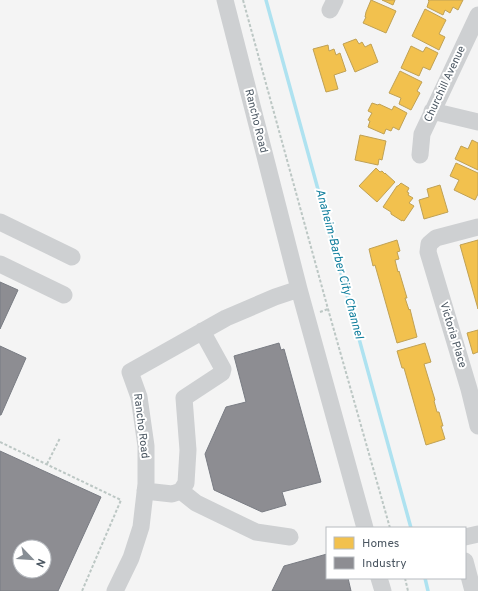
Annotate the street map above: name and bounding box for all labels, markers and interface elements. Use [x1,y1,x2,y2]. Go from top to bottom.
street label: Churchill Avenue [421,43,469,124]
street label: Rancho Road [241,88,271,154]
water label: Anaheim-Barber City Channel [311,187,367,342]
street label: Victoria Place [436,300,470,370]
street label: Rancho Road [130,393,152,459]
legend [326,527,466,579]
text: Homes [362,536,399,552]
north arrow [12,539,52,579]
text: N [32,556,48,569]
text: Industry [362,556,407,572]

